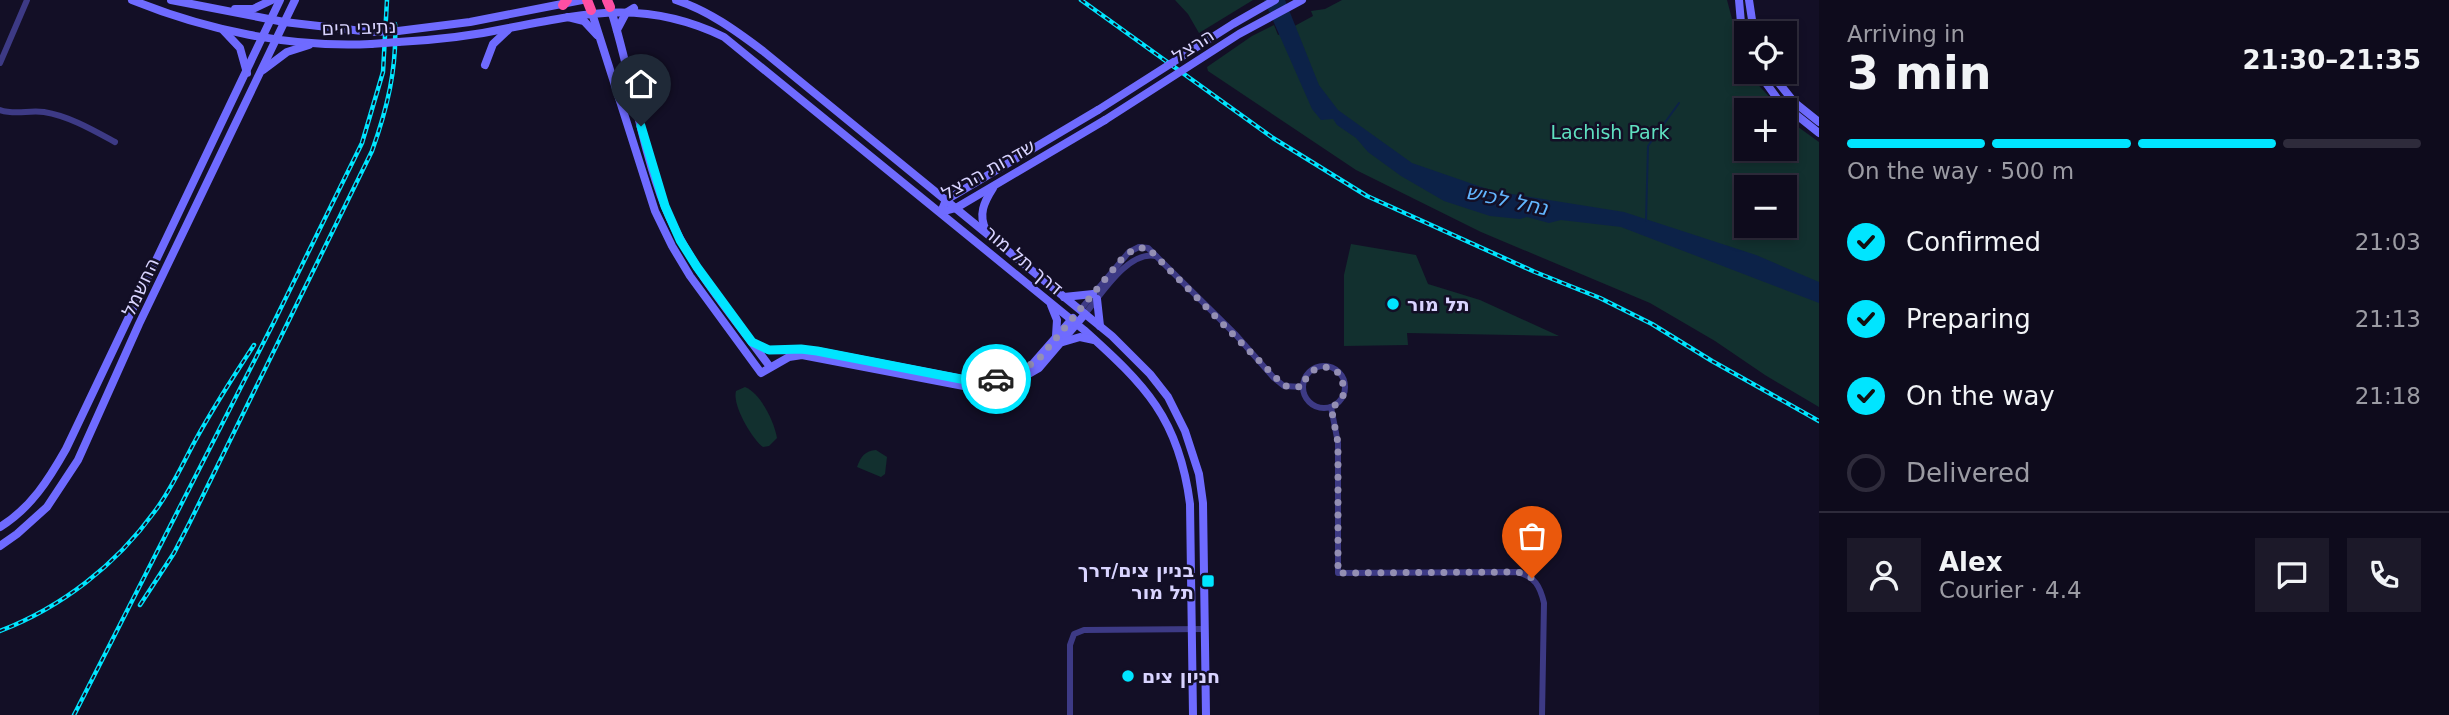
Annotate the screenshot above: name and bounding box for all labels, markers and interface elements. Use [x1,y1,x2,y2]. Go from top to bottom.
street label: נתיבי הים [321,15,397,39]
map controls [1734,21,1797,238]
button: locate [1734,21,1797,84]
text: Arriving in [1847,21,1965,47]
street label: הרצל [1168,23,1218,67]
text: 21:30–21:35 [2242,45,2421,75]
text: 3 min [1847,46,1991,100]
pin [611,54,671,126]
icon: home [622,65,660,103]
button: + [1734,98,1797,161]
park label: Lachish Park [1550,121,1670,143]
street label: שדרות הרצל [937,134,1039,204]
text: On the way · 500 m [1847,158,2074,184]
button: − [1734,175,1797,238]
water label: נחל לכיש [1464,180,1551,221]
street label: דרך תל מור [980,221,1068,299]
icon: check [1847,223,1885,261]
text: Confirmed [1906,227,2041,257]
text: 21:03 [2355,229,2421,255]
street label: החשמל [117,254,163,320]
place label: תל מור [1407,293,1470,315]
marker: תל מור [1385,296,1401,312]
icon: check [1847,300,1885,338]
text: Preparing [1906,304,2031,334]
text: 21:13 [2355,306,2421,332]
courier [961,344,1031,414]
icon: car [977,360,1015,398]
icon: check [1847,377,1885,415]
text: On the way [1906,381,2055,411]
text: 21:18 [2355,383,2421,409]
text: Delivered [1906,458,2030,488]
pin [1502,506,1562,578]
icon: bag [1513,517,1551,555]
button: person [1847,538,1921,612]
button: chat [2255,538,2329,612]
button: phone [2347,538,2421,612]
text: Alex [1939,547,2002,577]
place label: בניין צים/דרך תל מור [1078,559,1194,603]
marker: בניין צים/דרך תל מור [1200,573,1216,589]
text: Courier · 4.4 [1939,577,2082,603]
place label: חניון צים [1142,665,1220,688]
marker: חניון צים [1120,668,1136,684]

